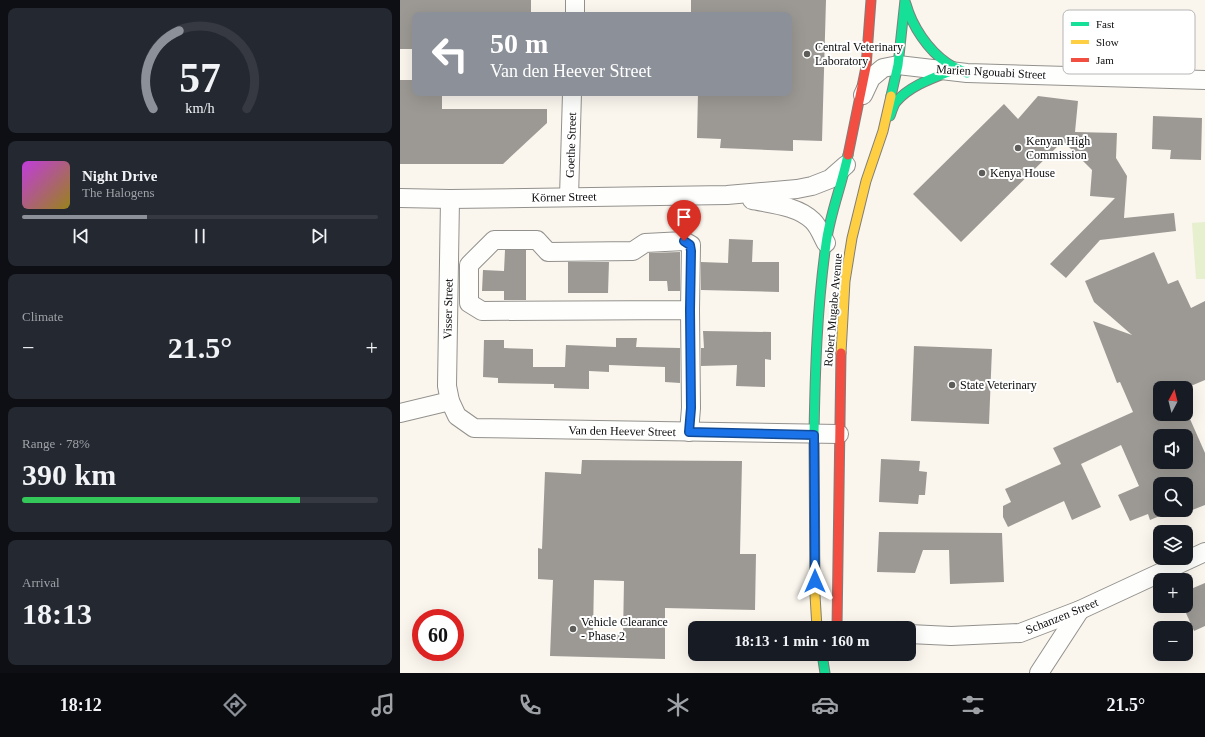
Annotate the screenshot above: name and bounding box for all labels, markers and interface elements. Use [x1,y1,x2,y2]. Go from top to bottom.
legend [1063,10,1195,74]
text: Fast [1096,18,1114,30]
icon: left [424,28,476,80]
text: 50 m [490,28,548,59]
text: Slow [1096,36,1119,48]
place label: Central Veterinary Laboratory [815,40,903,68]
marker: Central Veterinary Laboratory [802,49,812,59]
text: 57 [179,54,221,100]
text: Jam [1096,54,1114,66]
text: Van den Heever Street [490,61,651,81]
street label: Marien Ngouabi Street [936,62,1047,82]
text: km/h [185,99,215,115]
street label: Goethe Street [563,111,579,178]
place label: Kenyan High Commission [1026,134,1090,162]
marker: Kenyan High Commission [1013,143,1023,153]
place label: Kenya House [990,166,1055,180]
text: Night Drive [82,168,157,184]
marker: Kenya House [977,168,987,178]
text: The Halogens [82,185,155,200]
street label: Körner Street [531,189,597,205]
pin [667,200,701,241]
icon: arrive [673,206,695,228]
icon: previous [70,225,92,247]
icon: pause [189,225,211,247]
icon: next [308,225,330,247]
street label: Robert Mugabe Avenue [821,253,845,367]
street label: Visser Street [440,278,456,340]
text: Climate [22,309,63,324]
text: 21.5° [168,331,232,364]
text: − [22,335,34,360]
text: + [366,335,378,360]
place label: State Veterinary [960,378,1037,392]
marker: State Veterinary [947,380,957,390]
north arrow [1153,381,1193,421]
map controls [1153,381,1193,661]
street label: Van den Heever Street [568,423,677,439]
button: sound [1153,429,1193,469]
text: Range · 78% [22,436,90,451]
text: 390 km [22,458,116,491]
button: search [1153,477,1193,517]
button: layers [1153,525,1193,565]
position arrow [794,560,836,602]
button: + [1153,573,1193,613]
text: Arrival [22,575,60,590]
street label: Schanzen Street [1024,595,1101,637]
text: 18:13 [22,597,92,630]
speed limit sign: 60 [412,609,464,661]
place label: Vehicle Clearance - Phase 2 [581,615,668,643]
button: − [1153,621,1193,661]
marker: Vehicle Clearance - Phase 2 [568,624,578,634]
text: 18:13 · 1 min · 160 m [735,633,870,649]
icon: directions [221,691,249,719]
icon: music [369,691,397,719]
icon: phone [516,691,544,719]
icon: climate [664,691,692,719]
icon: car [811,691,839,719]
icon: filters [959,691,987,719]
text: 18:12 [60,695,102,715]
text: 21.5° [1106,695,1145,715]

